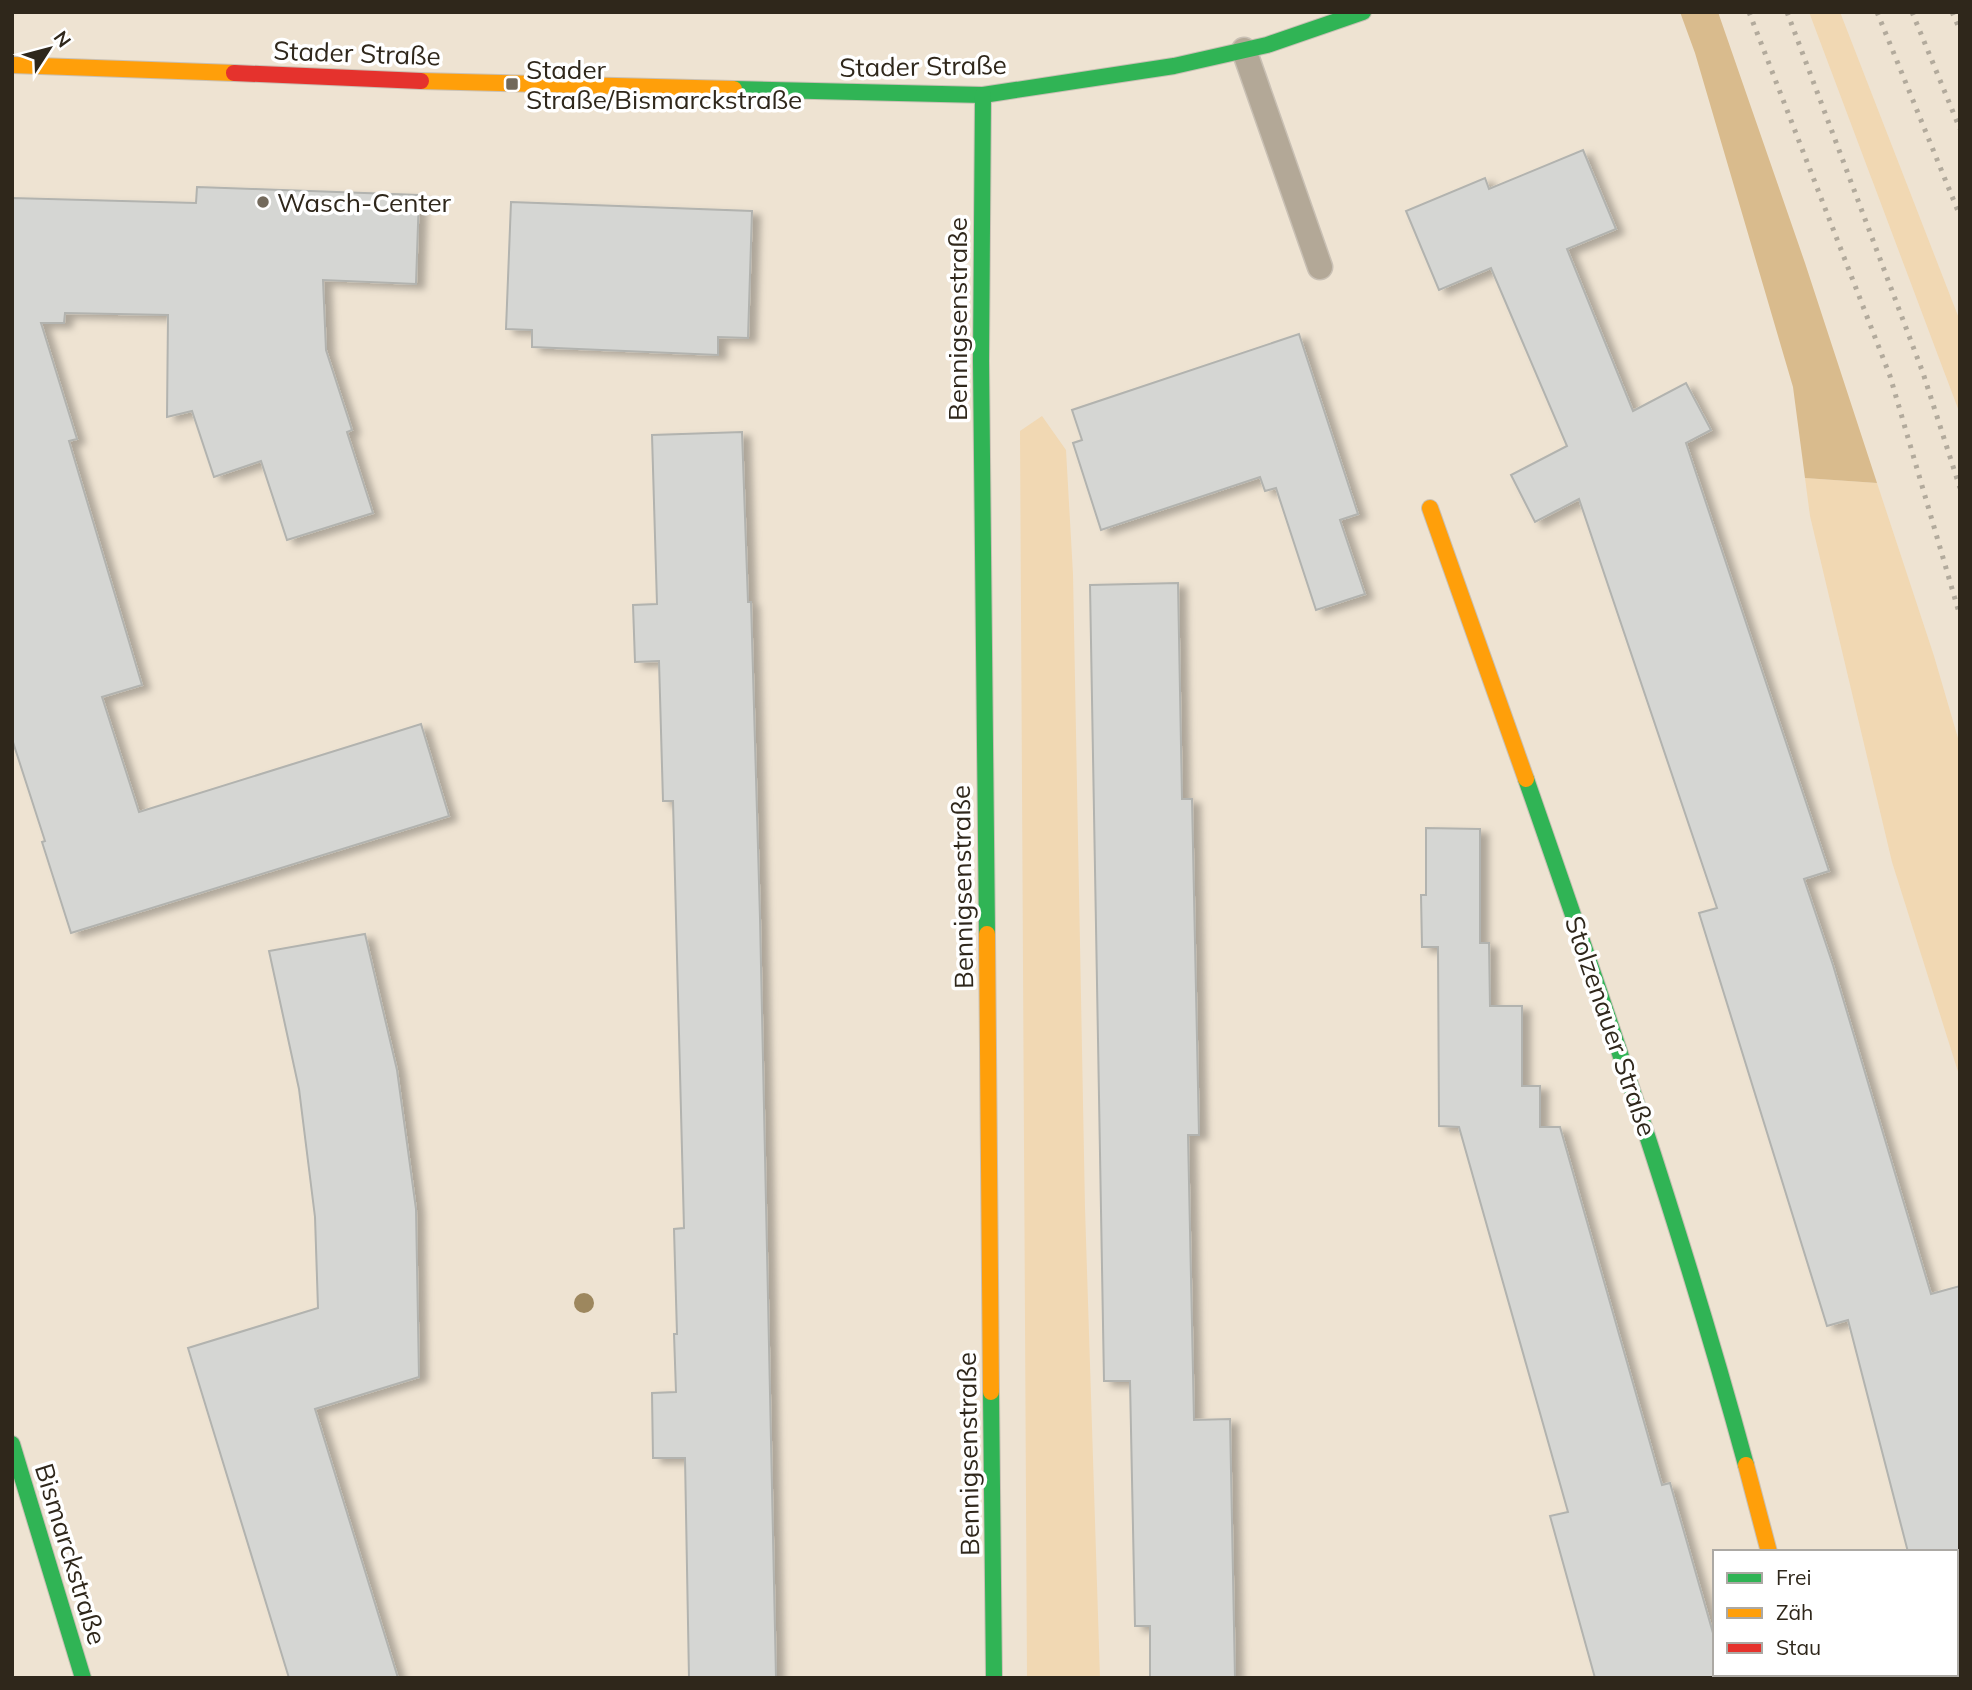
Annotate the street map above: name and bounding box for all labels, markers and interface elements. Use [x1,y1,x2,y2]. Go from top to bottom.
north arrow [14,14,84,84]
text: N [49,26,77,52]
street label: Stader Straße [273,34,441,72]
street label: Stader Straße [839,48,1007,84]
place label: Stader Straße/Bismarckstraße [526,53,802,116]
marker: Stader Straße/Bismarckstraße [504,76,520,92]
place label: Wasch-Center [277,186,452,219]
marker: Wasch-Center [255,194,271,210]
street label: Bennigsenstraße [941,217,974,421]
street label: Bennigsenstraße [944,785,980,989]
street label: Stolzenauer Straße [1558,912,1664,1140]
street label: Bennigsenstraße [950,1352,986,1556]
street label: Bismarckstraße [28,1459,114,1649]
legend [1713,1550,1958,1676]
text: Frei [1776,1564,1812,1590]
text: Zäh [1776,1599,1813,1625]
text: Stau [1776,1634,1821,1660]

